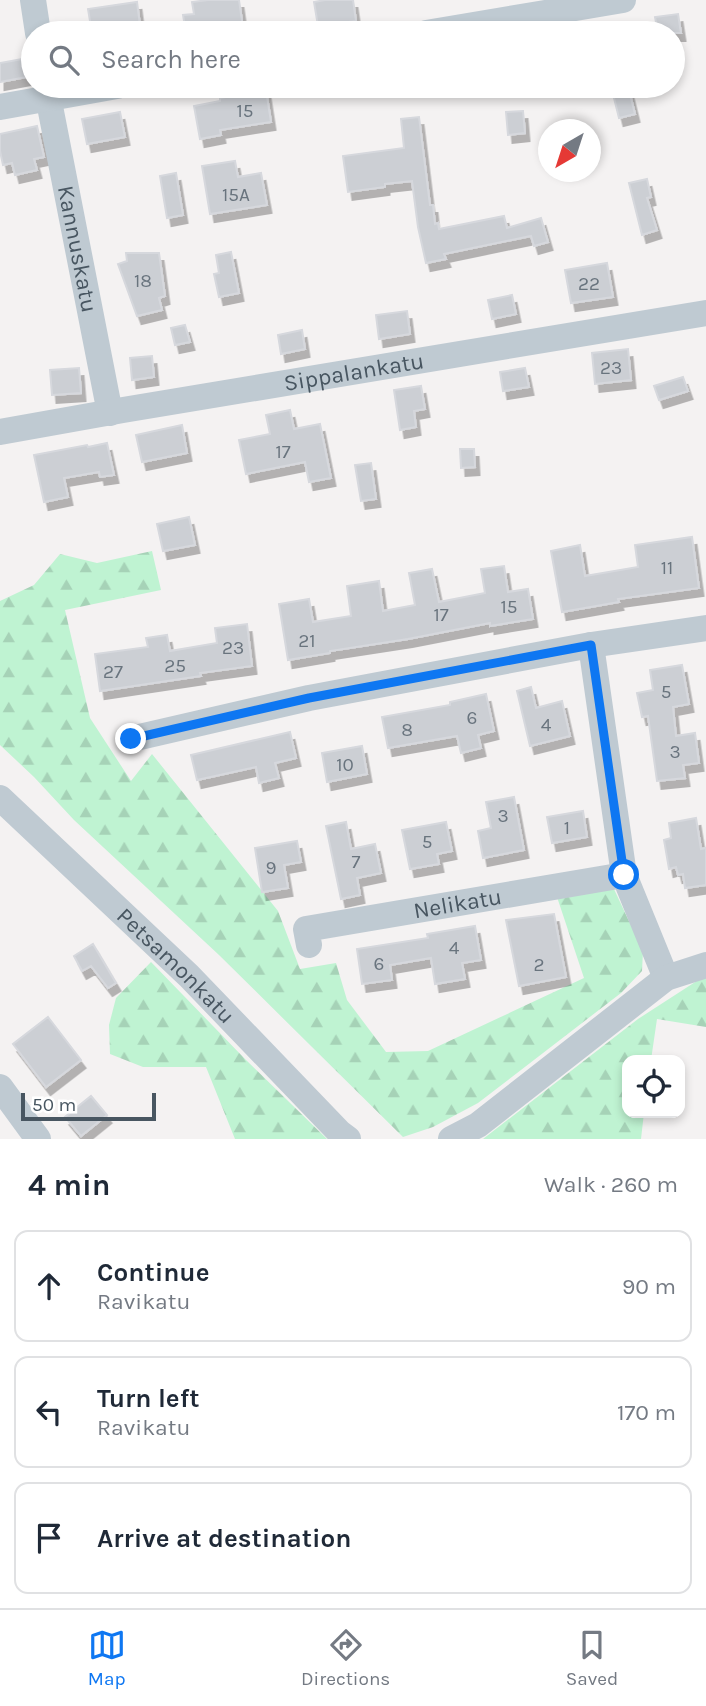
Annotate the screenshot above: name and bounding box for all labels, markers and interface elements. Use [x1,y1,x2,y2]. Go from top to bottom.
search box [21,21,685,98]
icon: search [45,41,83,79]
text: Search here [101,44,241,75]
house number: 15 [236,100,254,122]
north arrow [538,119,601,182]
street label: Kannuskatu [52,183,103,315]
house number: 15A [222,184,250,206]
house number: 18 [134,270,152,292]
house number: 22 [578,273,600,295]
street label: Sippalankatu [282,347,426,397]
house number: 23 [600,357,622,379]
house number: 17 [275,441,291,463]
house number: 11 [661,557,673,579]
house number: 15 [500,596,518,618]
house number: 17 [433,604,449,626]
house number: 21 [298,630,316,652]
house number: 23 [222,637,244,659]
house number: 25 [164,655,186,677]
house number: 27 [103,661,123,683]
house number: 5 [661,681,671,703]
house number: 6 [467,707,477,729]
house number: 4 [541,714,552,736]
house number: 8 [401,719,413,741]
route end [115,723,146,754]
house number: 3 [669,741,681,763]
house number: 10 [336,754,354,776]
house number: 3 [497,805,509,827]
house number: 1 [564,817,570,839]
house number: 5 [422,831,432,853]
house number: 7 [352,851,361,873]
house number: 9 [265,857,277,879]
route start [608,859,639,890]
street label: Nelikatu [411,883,504,925]
street label: Petsamonkatu [111,902,240,1029]
house number: 4 [449,937,460,959]
house number: 6 [374,953,384,975]
house number: 2 [533,954,545,976]
map controls [622,1055,685,1118]
button: locate [622,1055,685,1118]
scale bar [21,1090,156,1122]
text: 50 m [32,1094,76,1116]
text: 4 min [28,1167,110,1203]
text: Walk · 260 m [544,1171,678,1198]
text: Continue [97,1257,209,1288]
icon: ahead [30,1267,68,1305]
text: 90 m [622,1273,676,1300]
text: Ravikatu [97,1288,190,1315]
text: Turn left [97,1383,199,1414]
icon: left [30,1393,68,1431]
text: 170 m [617,1399,676,1426]
text: Ravikatu [97,1414,190,1441]
icon: arrive [30,1519,68,1557]
text: Arrive at destination [97,1523,351,1554]
tab: Map [88,1626,126,1690]
tab: Directions [301,1626,390,1690]
tab: Saved [566,1626,618,1690]

